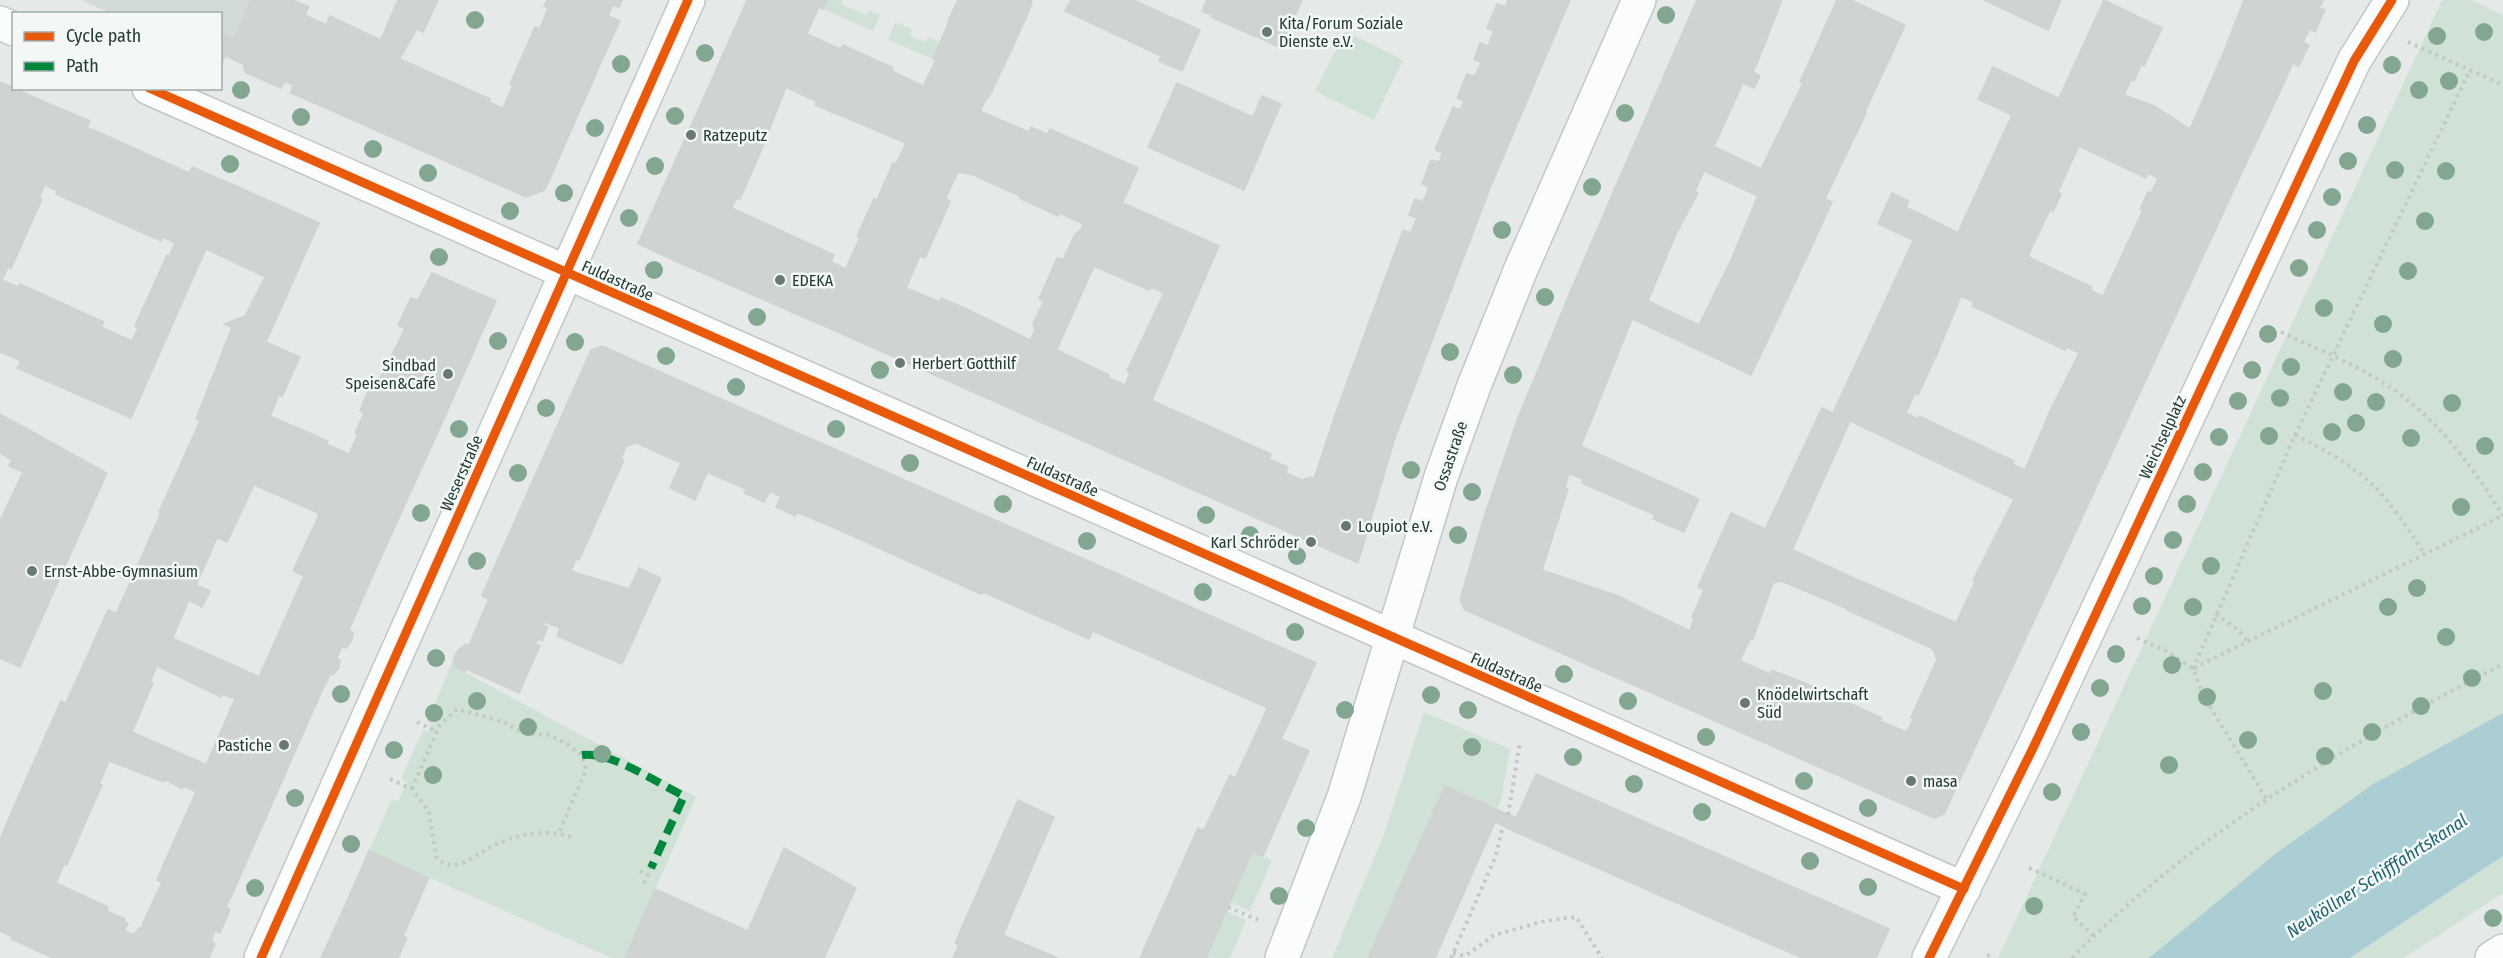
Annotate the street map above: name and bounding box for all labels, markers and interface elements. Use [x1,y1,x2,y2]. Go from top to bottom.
legend [12,12,222,90]
place label: Kita/Forum Soziale Dienste e.V. [1279,14,1403,51]
text: Cycle path [66,25,141,47]
marker: Kita/Forum Soziale Dienste e.V. [1260,25,1274,39]
text: Path [66,55,99,77]
place label: Ratzeputz [703,126,767,145]
marker: Ratzeputz [684,128,698,142]
street label: Fuldastraße [579,256,657,305]
place label: EDEKA [792,271,834,290]
marker: EDEKA [773,273,787,287]
place label: Herbert Gotthilf [912,354,1017,373]
place label: Sindbad Speisen&Café [345,356,436,393]
marker: Herbert Gotthilf [893,356,907,370]
marker: Sindbad Speisen&Café [441,367,455,381]
street label: Weichselplatz [2135,392,2190,482]
street label: Ossastraße [1430,419,1471,494]
street label: Weserstraße [436,432,487,514]
street label: Fuldastraße [1024,452,1102,501]
place label: Loupiot e.V. [1358,517,1433,536]
marker: Loupiot e.V. [1339,519,1353,533]
place label: Karl Schröder [1210,533,1299,552]
marker: Karl Schröder [1304,535,1318,549]
place label: Ernst-Abbe-Gymnasium [44,562,198,581]
marker: Ernst-Abbe-Gymnasium [25,564,39,578]
street label: Fuldastraße [1468,648,1546,697]
place label: Knödelwirtschaft Süd [1757,685,1869,722]
marker: Knödelwirtschaft Süd [1738,696,1752,710]
place label: Pastiche [217,736,272,755]
marker: Pastiche [277,738,291,752]
place label: masa [1923,772,1958,791]
marker: masa [1904,774,1918,788]
water label: Neuköllner Schifffahrtskanal [2282,809,2472,943]

